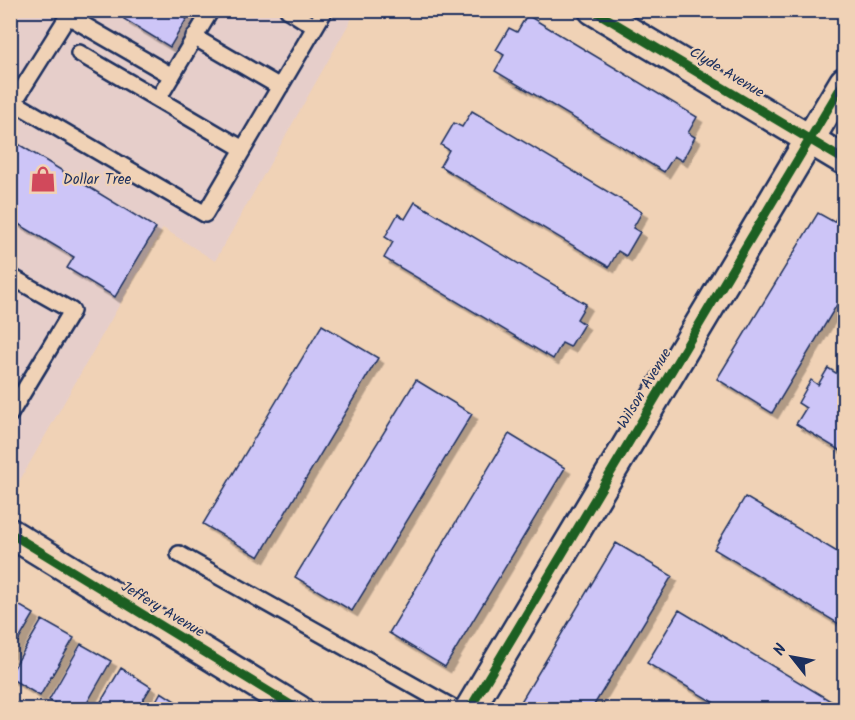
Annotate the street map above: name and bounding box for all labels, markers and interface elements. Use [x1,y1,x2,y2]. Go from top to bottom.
street label: Clyde Avenue [684,41,769,105]
shop icon: Dollar Tree [28,164,58,194]
place label: Dollar Tree [63,168,132,192]
street label: Wilson Avenue [611,343,679,433]
street label: Jeffery Avenue [116,575,209,644]
north arrow [762,627,822,687]
text: N [767,639,794,661]

